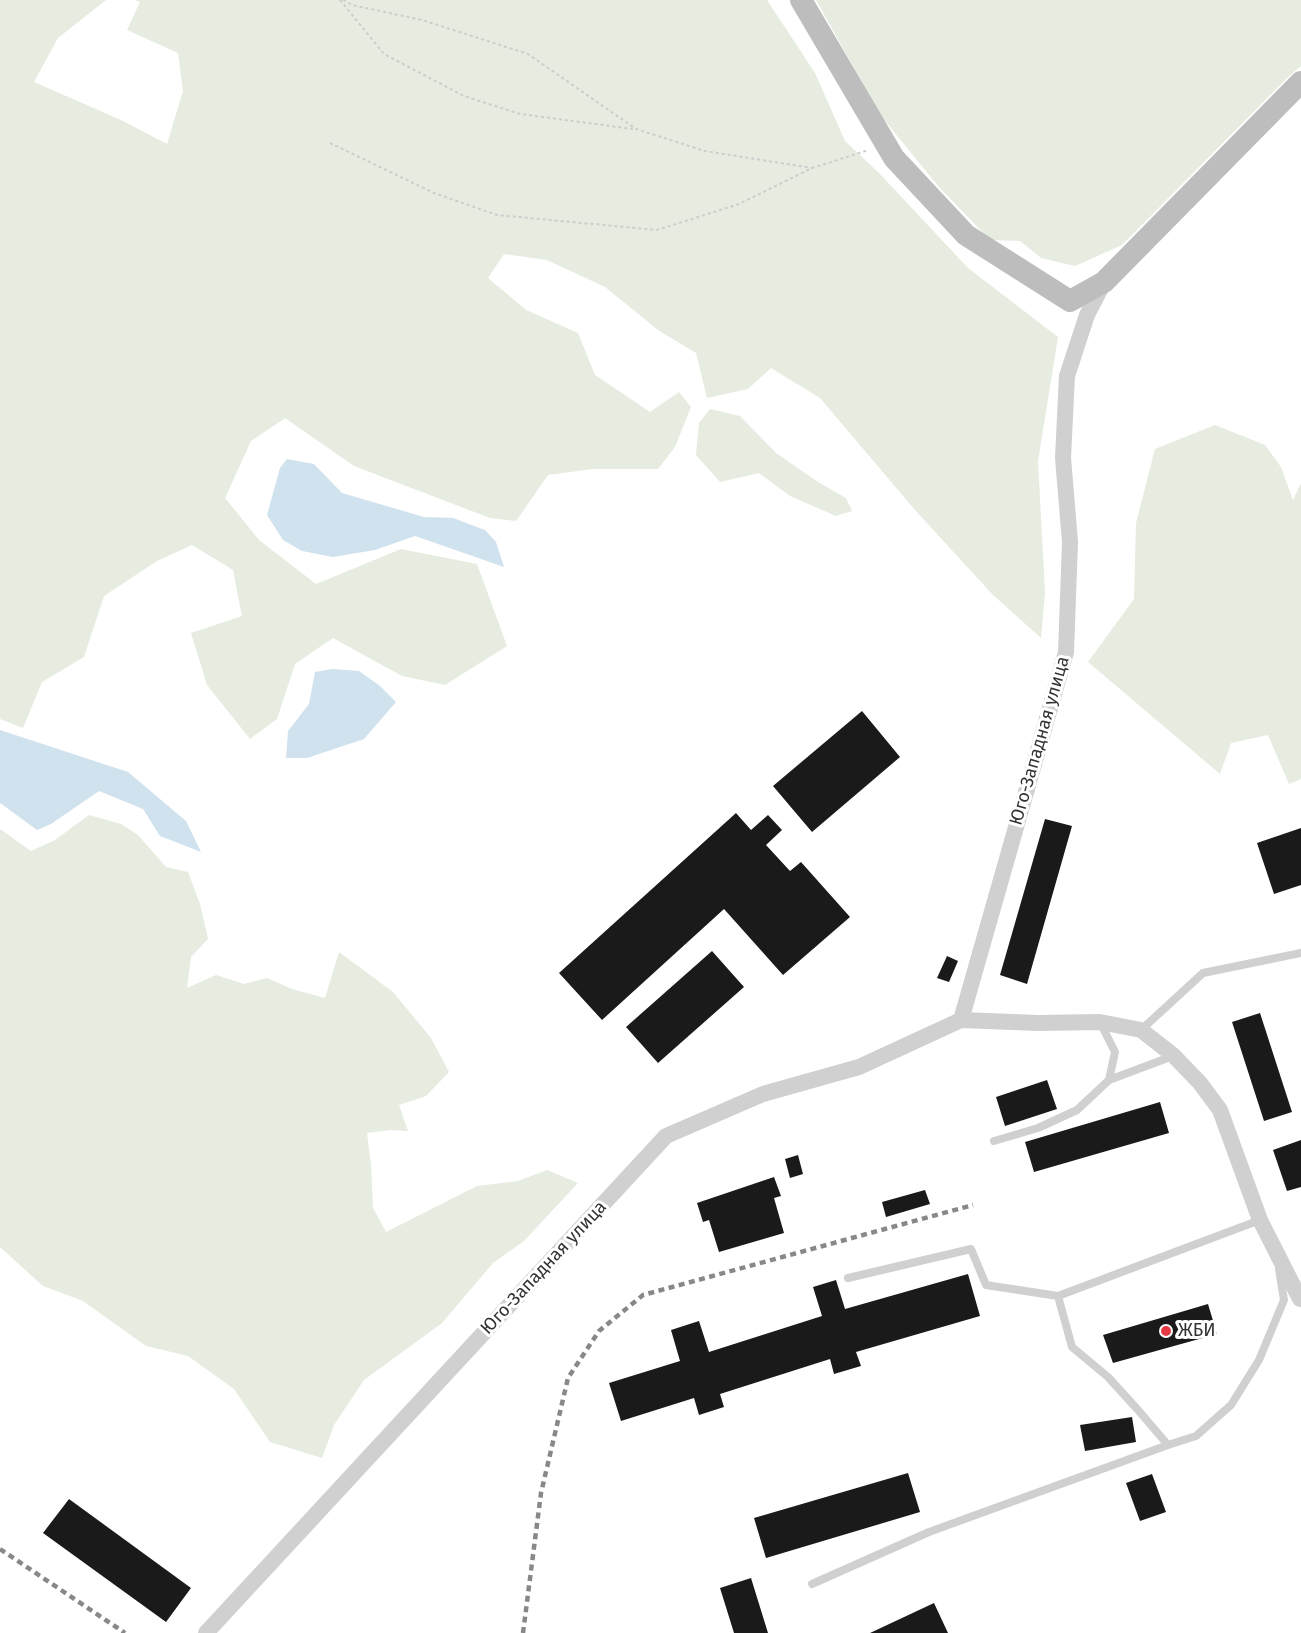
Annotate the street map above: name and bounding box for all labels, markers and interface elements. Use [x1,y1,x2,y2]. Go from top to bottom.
street label: Юго-Западная улица [1006,654,1074,828]
street label: Юго-Западная улица [477,1197,611,1339]
place label: ЖБИ [1178,1320,1215,1342]
marker: ЖБИ [1159,1324,1173,1338]

